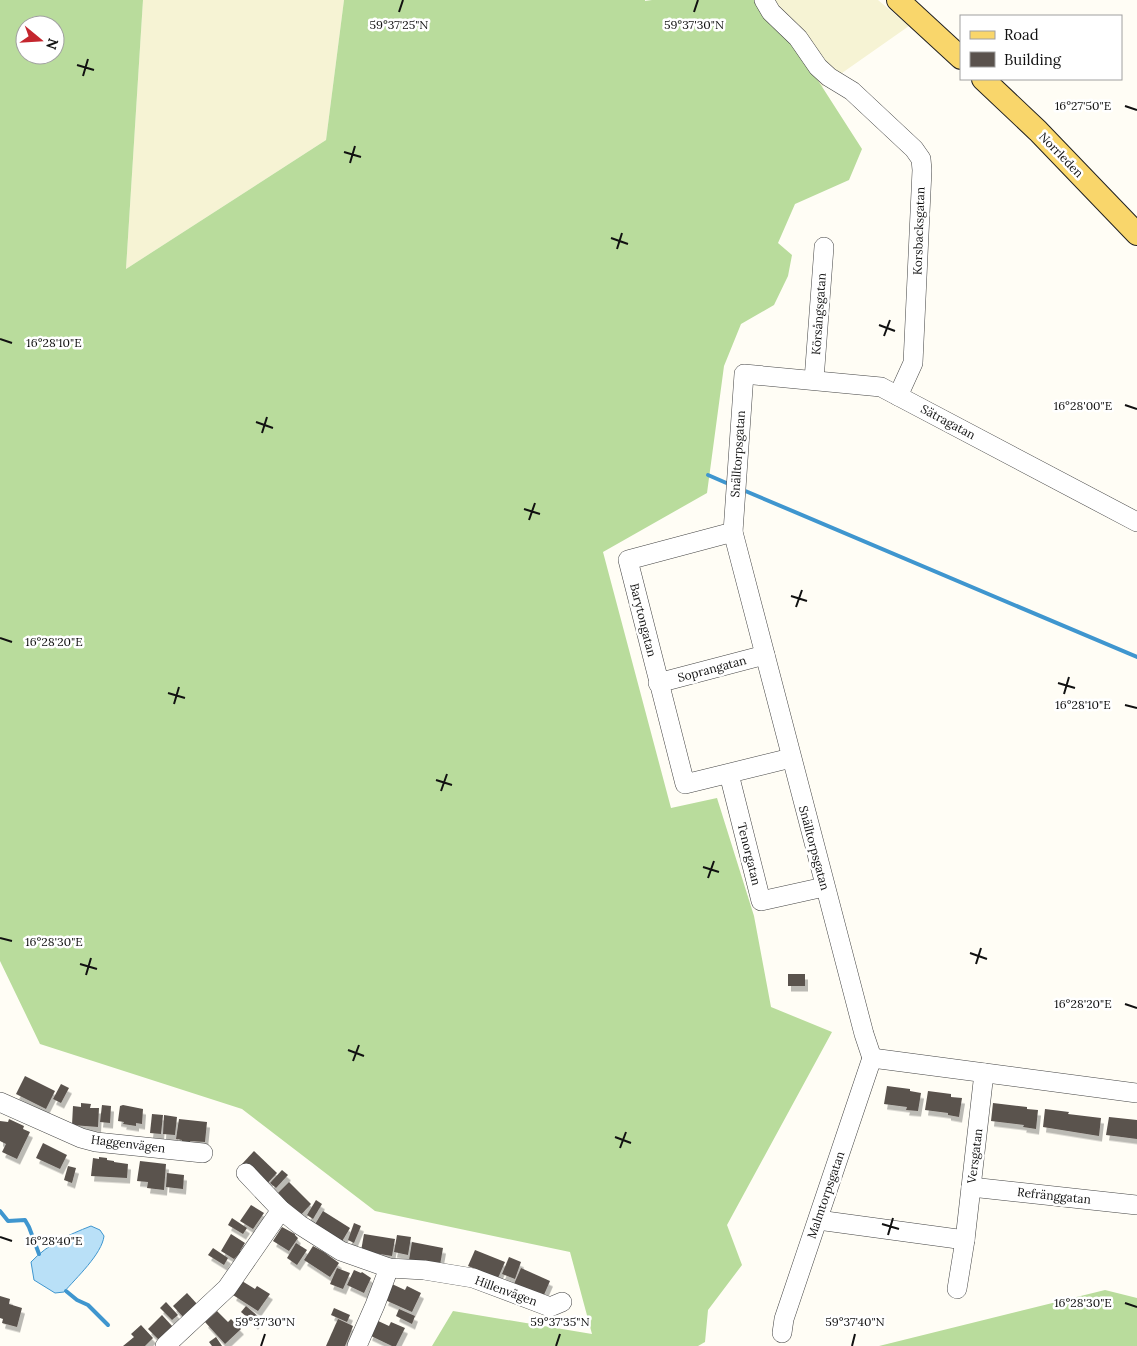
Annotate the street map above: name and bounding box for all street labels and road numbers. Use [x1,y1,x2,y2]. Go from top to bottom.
street label: Norrleden [1036,129,1087,180]
street label: Korsbacksgatan [909,187,928,275]
street label: Körsångsgatan [808,272,829,356]
street label: Sätragatan [918,401,978,442]
street label: Snälltorpsgatan [727,410,748,498]
street label: Barytongatan [627,582,660,658]
street label: Soprangatan [676,652,748,685]
street label: Snälltorpsgatan [796,804,833,892]
street label: Tenorgatan [734,821,764,887]
street label: Versgatan [964,1127,985,1185]
street label: Haggenvägen [90,1132,166,1156]
street label: Malmtorpsgatan [804,1149,848,1241]
street label: Refränggatan [1016,1184,1092,1207]
street label: Hillenvägen [473,1272,539,1309]

